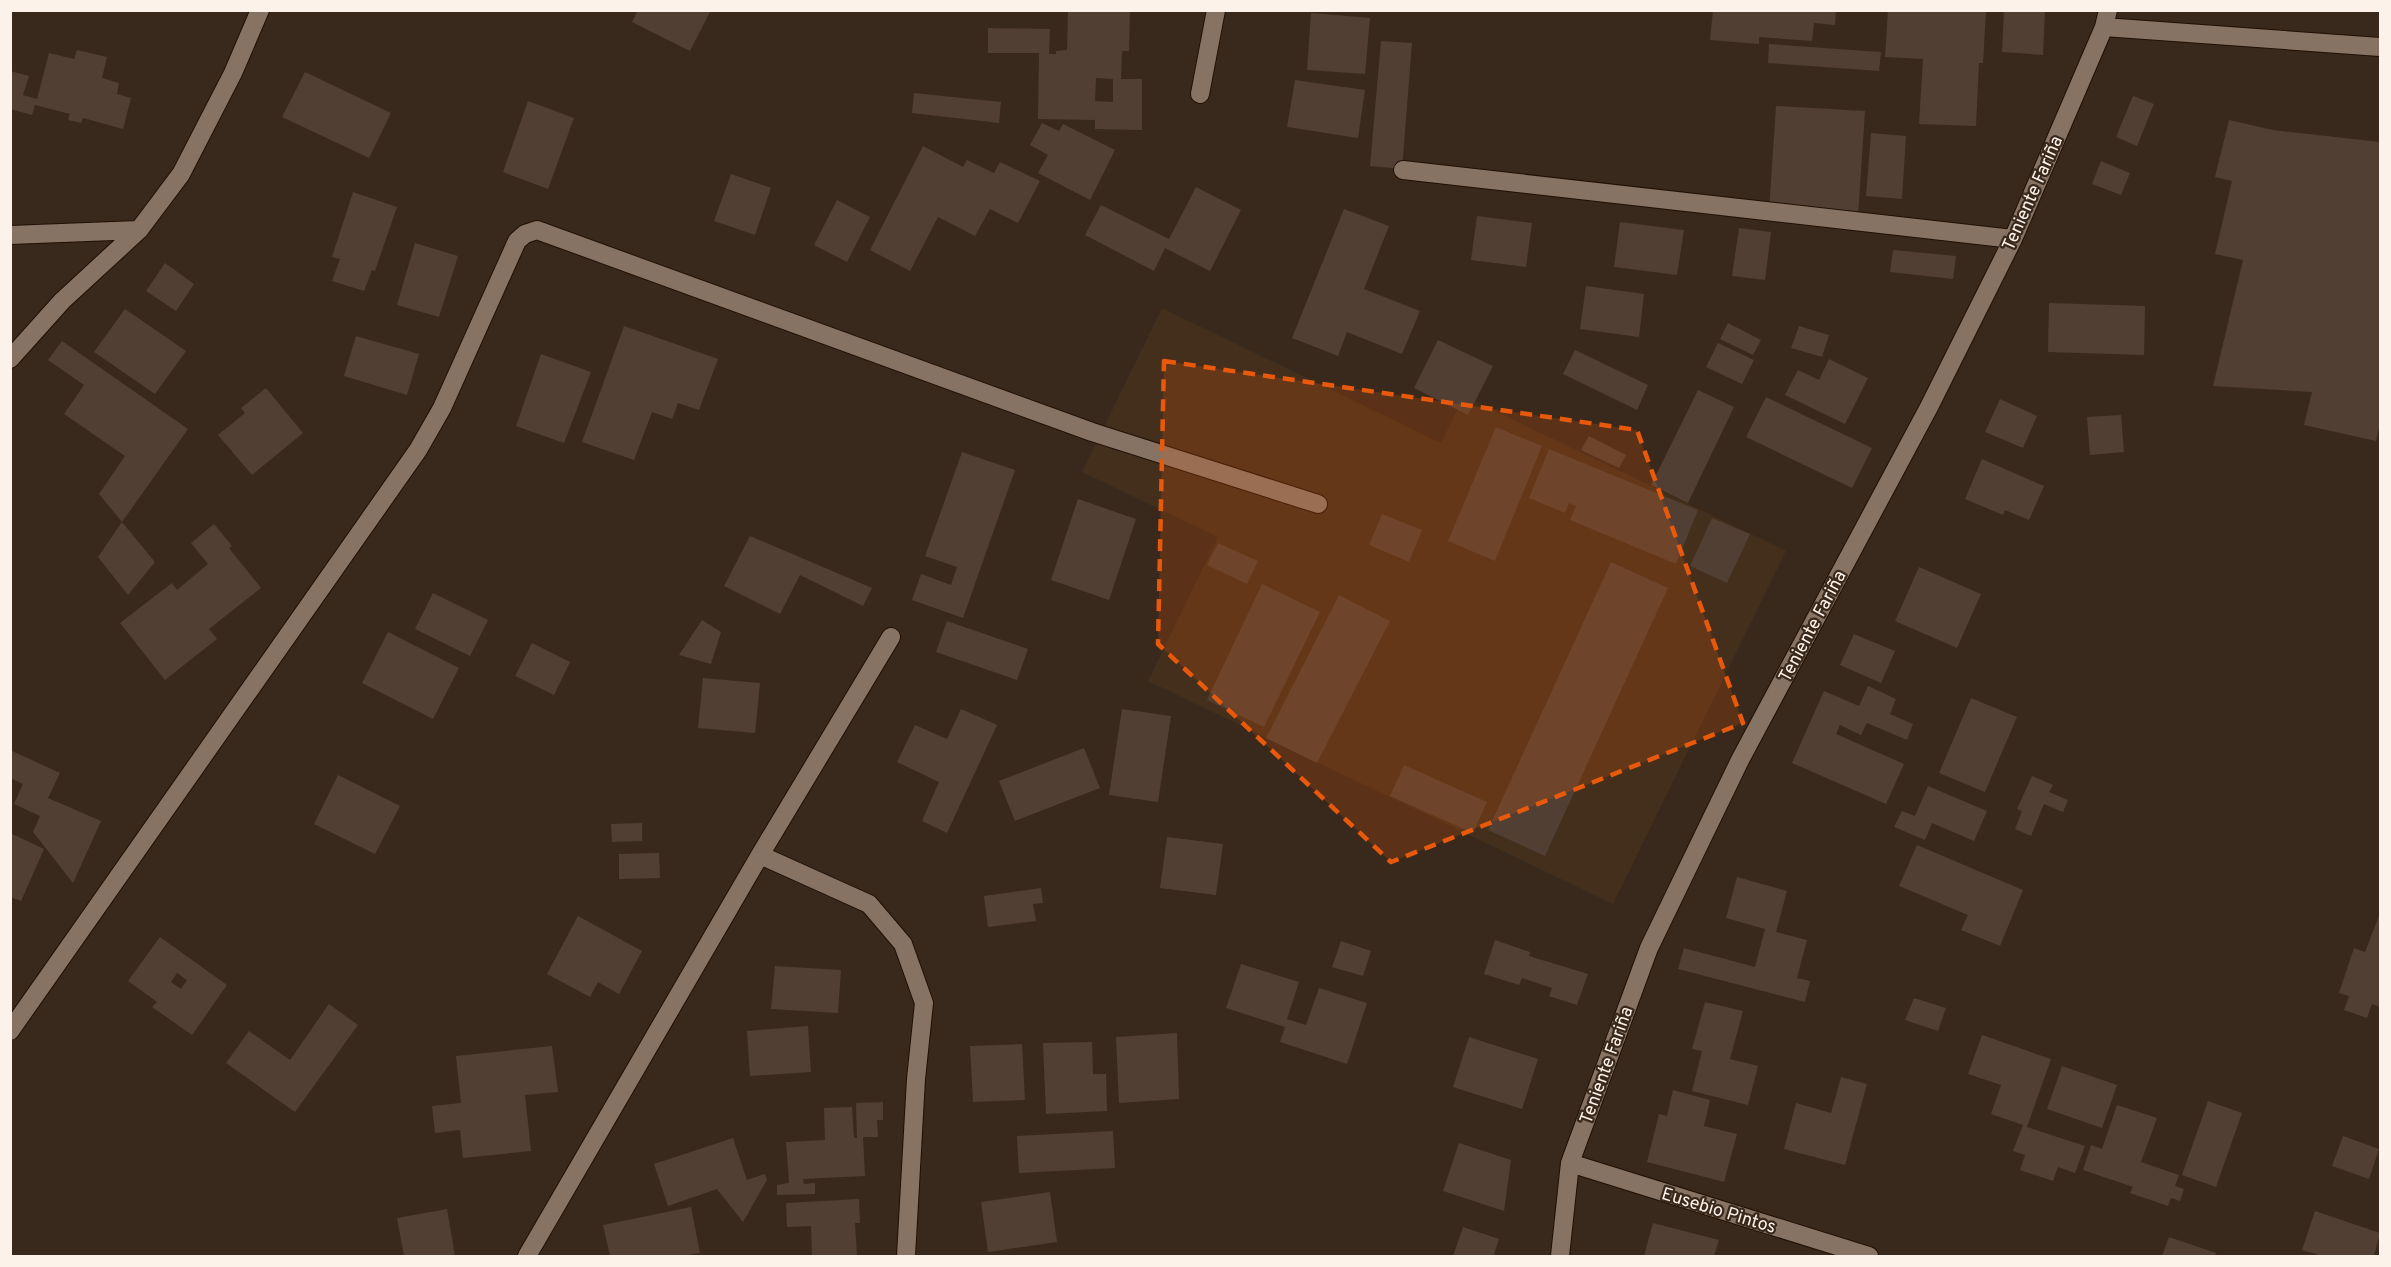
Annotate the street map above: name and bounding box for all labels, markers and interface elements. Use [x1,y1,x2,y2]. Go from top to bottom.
street label: Teniente Fariña [1998,133,2069,255]
street label: Teniente Fariña [1774,567,1852,686]
street label: Teniente Fariña [1576,1004,1639,1127]
street label: Eusebio Pintos [1659,1183,1779,1240]

